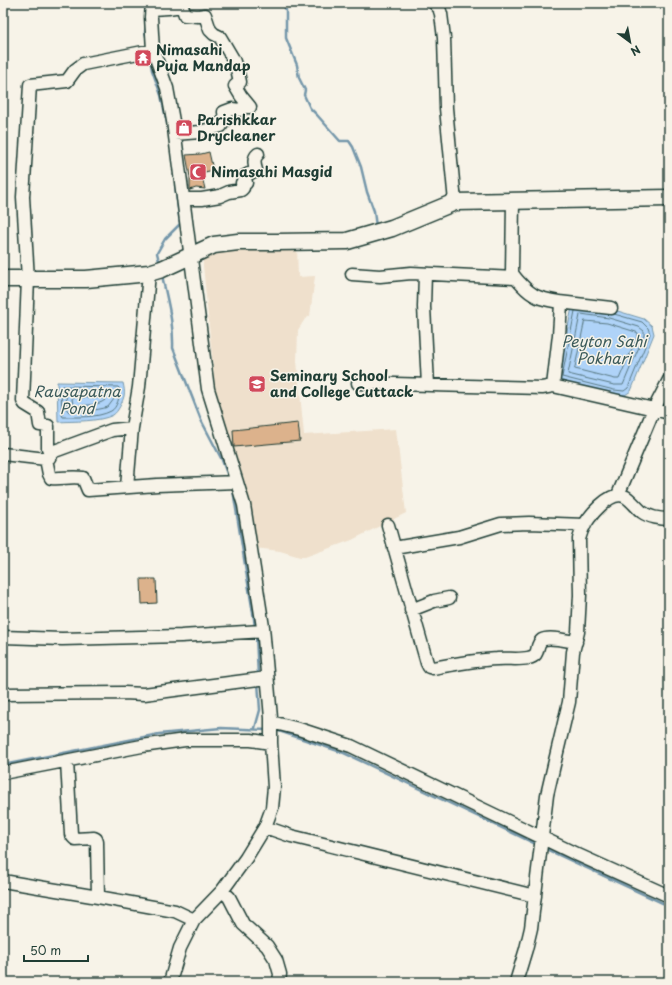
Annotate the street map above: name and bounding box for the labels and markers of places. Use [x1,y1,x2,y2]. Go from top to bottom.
place label: Nimasahi Puja Mandap [156,39,251,76]
temple icon: Nimasahi Puja Mandap [133,48,153,68]
place label: Parishkkar Drycleaner [197,109,277,146]
shop icon: Parishkkar Drycleaner [174,118,194,138]
place label: Nimasahi Masgid [211,161,333,182]
mosque icon: Nimasahi Masgid [188,162,208,182]
place label: Seminary School and College Cuttack [270,365,414,402]
school or university icon: Seminary School and College Cuttack [247,374,267,394]

